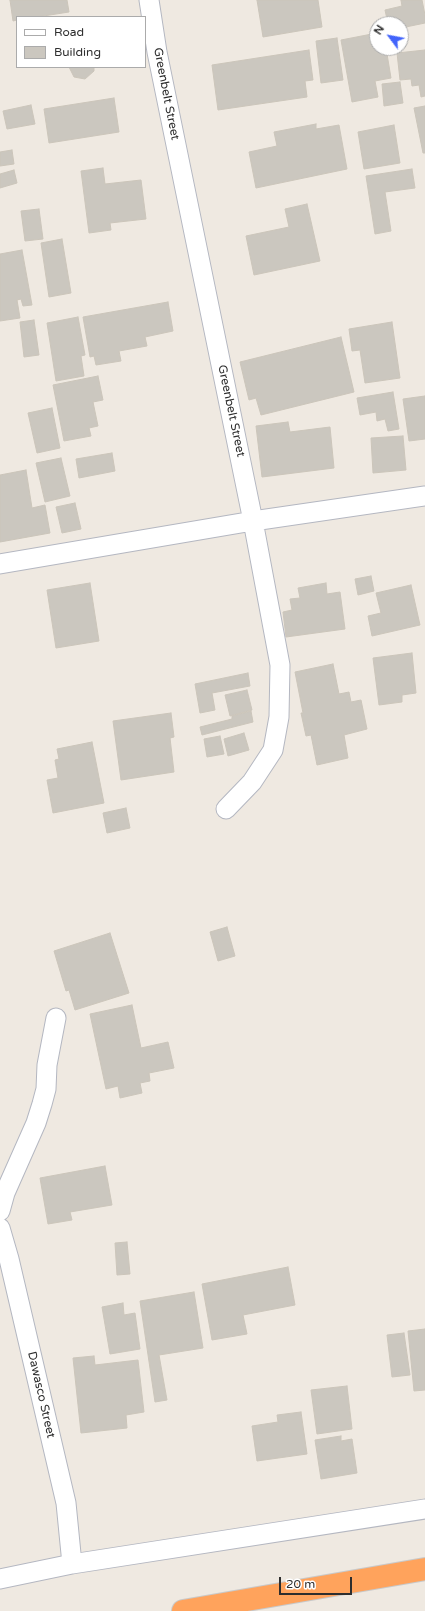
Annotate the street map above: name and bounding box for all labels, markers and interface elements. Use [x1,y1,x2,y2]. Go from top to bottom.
legend [16,16,146,68]
north arrow [369,16,409,56]
text: N [371,23,387,37]
text: Road [54,25,84,39]
text: Building [54,45,101,59]
street label: Greenbelt Street [150,47,182,141]
street label: Greenbelt Street [214,364,248,458]
street label: Dawasco Street [24,1350,58,1440]
scale bar [281,1569,354,1595]
text: 20 m [286,1577,315,1591]

